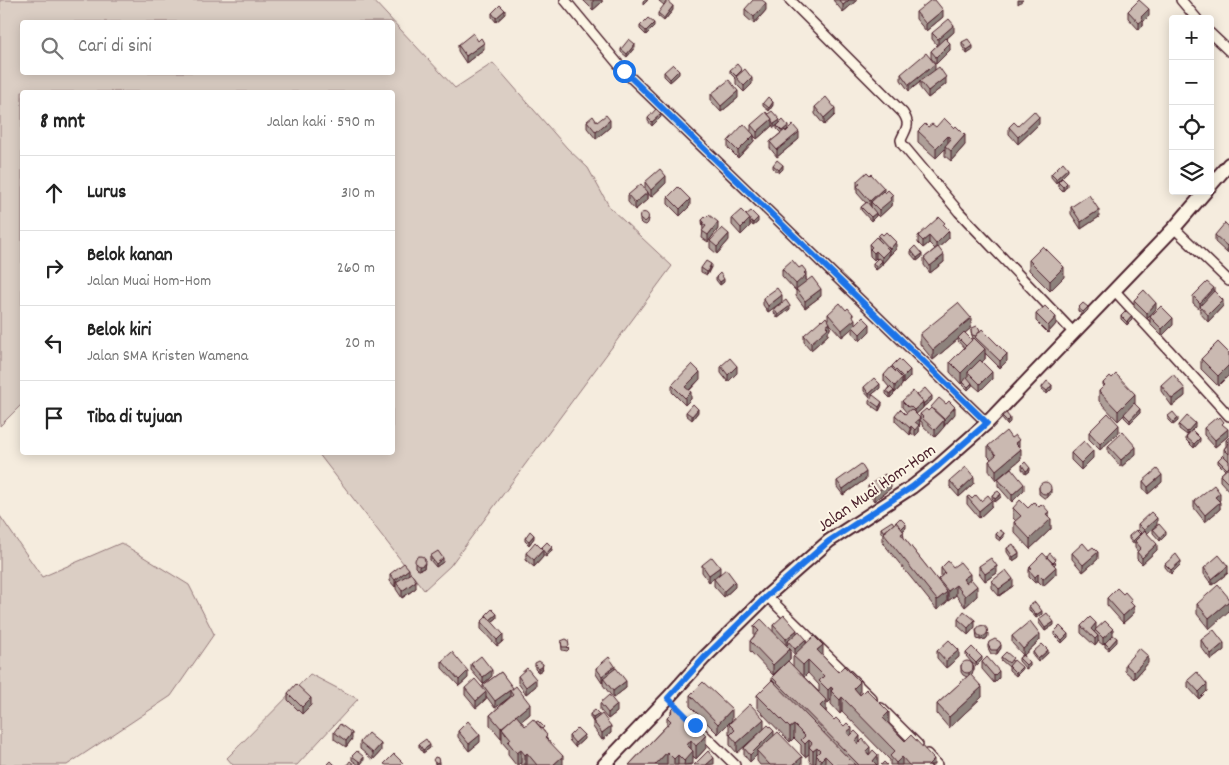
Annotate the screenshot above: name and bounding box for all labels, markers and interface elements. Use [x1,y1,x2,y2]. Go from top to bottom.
map controls [1169,15,1214,195]
button: + [1169,15,1214,60]
search box [20,20,395,75]
icon: search [38,34,66,62]
text: Cari di sini [78,34,152,61]
route start [613,60,636,83]
button: − [1169,60,1214,105]
button: locate [1169,105,1214,150]
text: 8 mnt [40,108,85,138]
text: Jalan kaki · 590 m [267,111,375,134]
button: layers [1169,150,1214,195]
icon: ahead [40,179,68,207]
text: Lurus [87,180,126,207]
text: 310 m [341,182,375,205]
text: Belok kanan [87,243,173,270]
icon: right [40,254,68,282]
text: 260 m [337,257,375,280]
text: Jalan Muai Hom-Hom [87,270,211,293]
text: Belok kiri [87,318,151,345]
icon: left [40,329,68,357]
text: 20 m [345,332,375,355]
text: Jalan SMA Kristen Wamena [87,345,248,368]
icon: arrive [40,404,68,432]
text: Tiba di tujuan [87,405,182,432]
street label: Jalan Muai Hom-Hom [813,439,942,539]
route end [684,714,707,737]

